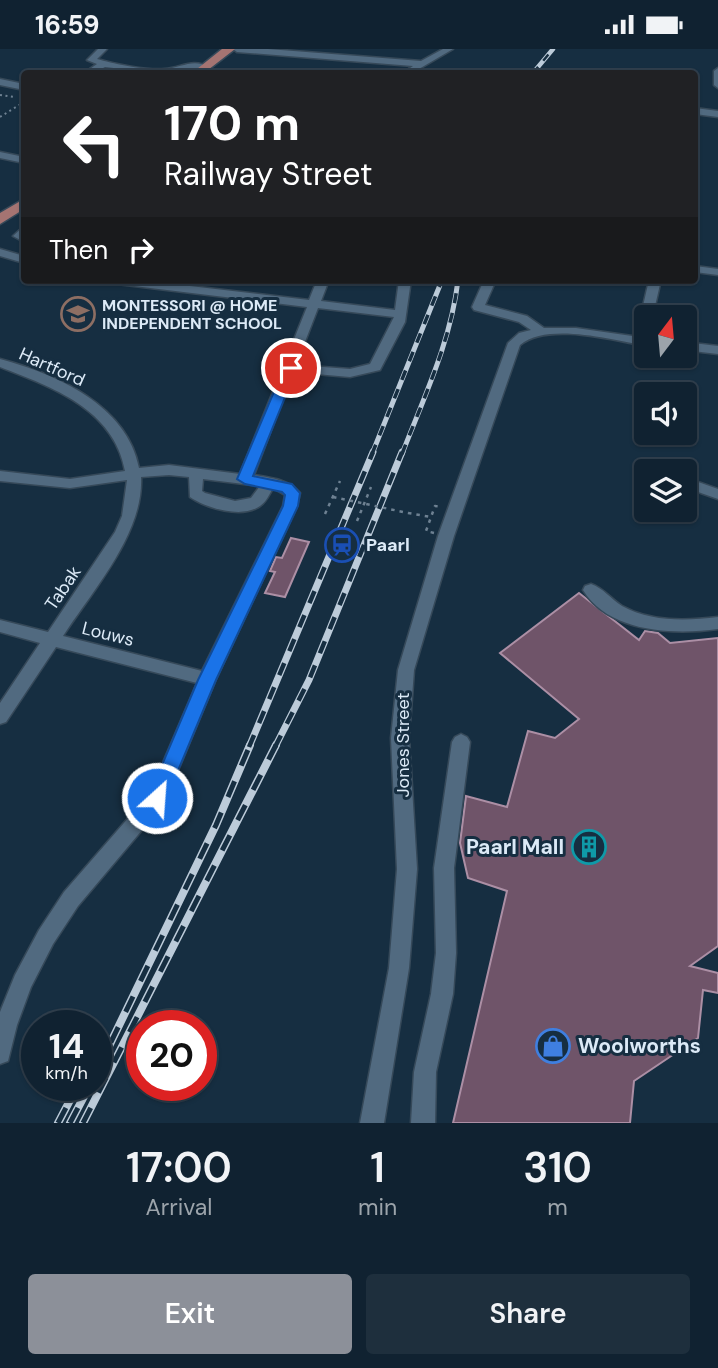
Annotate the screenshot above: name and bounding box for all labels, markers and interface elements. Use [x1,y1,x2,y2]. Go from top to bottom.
text: 16:59 [35,8,100,42]
text: 170 m [164,91,300,155]
icon: left [49,98,140,189]
text: Railway Street [164,153,373,195]
icon: right [122,231,160,269]
text: Then [49,233,108,267]
school or university icon: MONTESSORI @ HOME INDEPENDENT SCHOOL [59,295,97,333]
place label: MONTESSORI @ HOME INDEPENDENT SCHOOL [102,295,282,334]
north arrow [634,305,696,367]
map controls [634,305,697,522]
pin [261,338,321,398]
street label: Hartford [15,342,89,392]
icon: arrive [272,349,310,387]
button: sound [634,382,697,445]
button: layers [634,459,697,522]
station icon: Paarl [323,526,361,564]
place label: Paarl [366,533,410,557]
street label: Tabak [39,561,87,615]
street label: Louws [79,616,137,652]
street label: Jones Street [391,692,415,798]
position arrow [120,761,194,835]
building icon: Paarl Mall [570,828,608,866]
place label: Paarl Mall [466,833,564,861]
speed limit sign: 20 [126,1010,217,1101]
text: 14 [49,1023,84,1069]
shop icon: Woolworths [534,1027,572,1065]
place label: Woolworths [578,1032,701,1060]
text: km/h [45,1061,88,1085]
text: 17:00 [126,1140,232,1195]
text: 1 [370,1140,385,1195]
text: 310 [523,1140,592,1195]
text: Arrival [145,1192,212,1222]
text: min [358,1192,397,1222]
text: m [547,1192,568,1222]
button: Exit [28,1274,352,1354]
button: Share [366,1274,690,1354]

